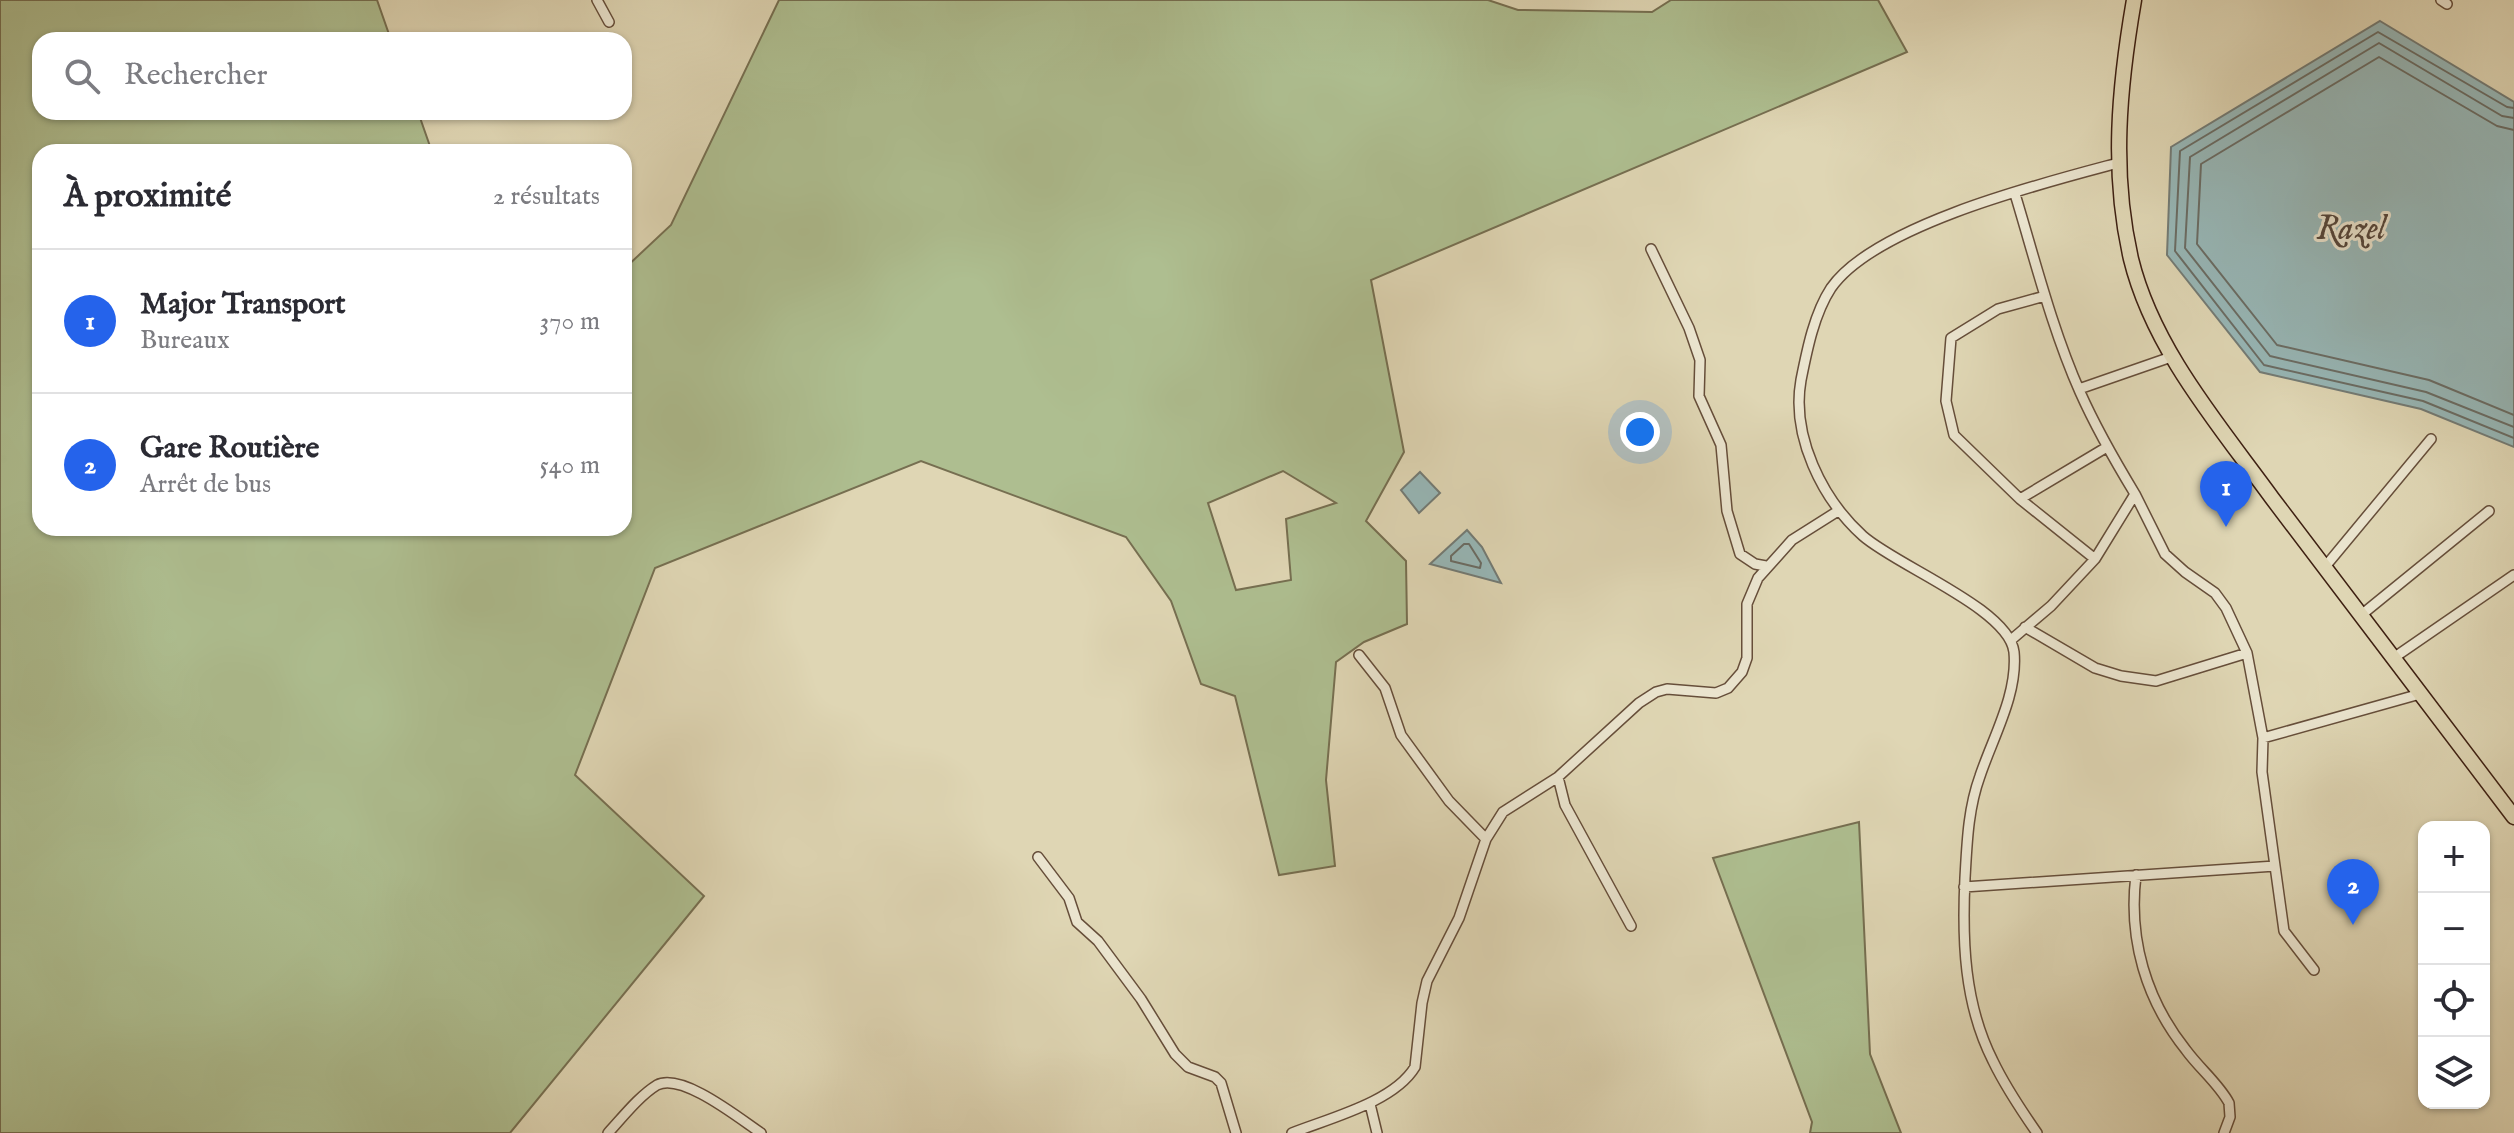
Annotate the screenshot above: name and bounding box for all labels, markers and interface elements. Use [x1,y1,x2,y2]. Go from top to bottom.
search box [32,32,632,120]
icon: search [60,54,104,98]
text: Rechercher [124,57,268,95]
text: À proximité [64,175,231,218]
text: 2 résultats [493,180,600,213]
water label: Razel [2316,208,2389,251]
text: Major Transport [140,286,346,324]
text: 1 [85,305,95,338]
text: 370 m [540,305,600,338]
text: Bureaux [140,324,230,357]
your location [1620,412,1660,452]
text: Gare Routière [140,430,319,468]
text: 2 [84,449,96,482]
text: 540 m [539,449,600,482]
pin: 1 [2200,461,2252,527]
text: Arrêt de bus [140,468,271,501]
map controls [2418,821,2490,1109]
button: + [2418,821,2490,893]
pin: 2 [2327,859,2379,925]
button: − [2418,893,2490,965]
button: locate [2418,965,2490,1037]
button: layers [2418,1037,2490,1109]

